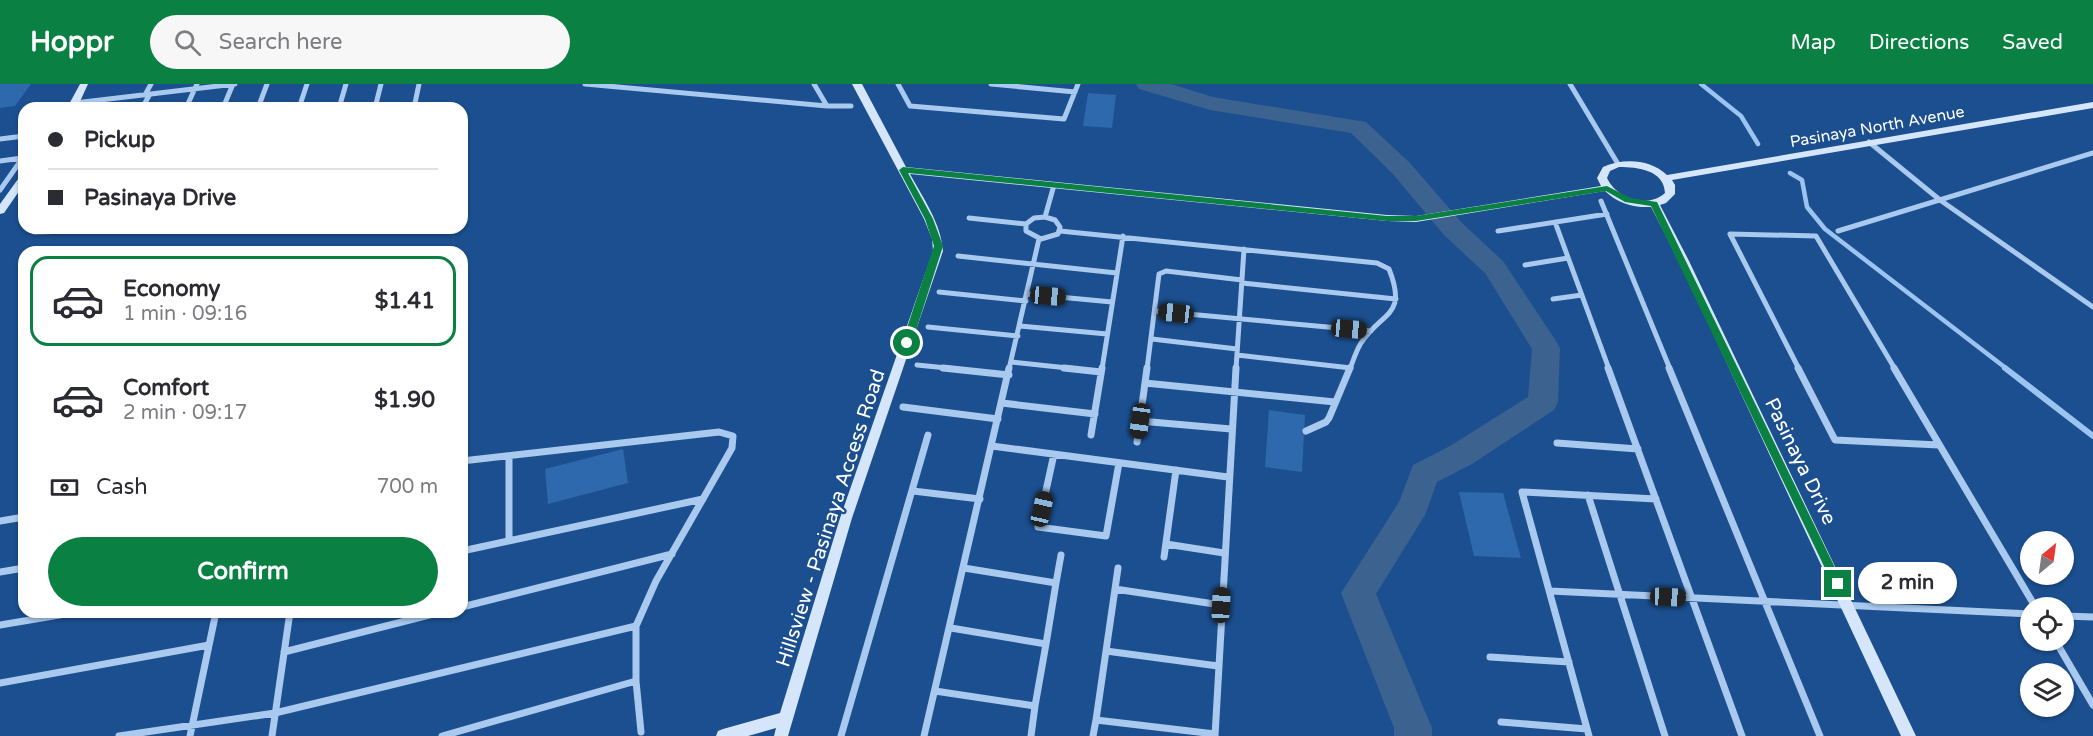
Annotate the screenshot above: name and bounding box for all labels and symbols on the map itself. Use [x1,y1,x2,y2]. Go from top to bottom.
street label: Pasinaya North Avenue [1788,102,1966,152]
car [1029,285,1067,307]
car [1157,302,1195,324]
car [1330,318,1368,340]
route start [893,329,920,356]
street label: Hillsview - Pasinaya Access Road [771,367,890,670]
street label: Pasinaya Drive [1759,394,1841,529]
car [1129,402,1151,440]
car [1029,489,1055,529]
north arrow [2020,531,2074,585]
callout: 2 min [1859,563,1958,605]
route end [1824,570,1851,597]
car [1211,587,1231,623]
car [1650,587,1686,607]

